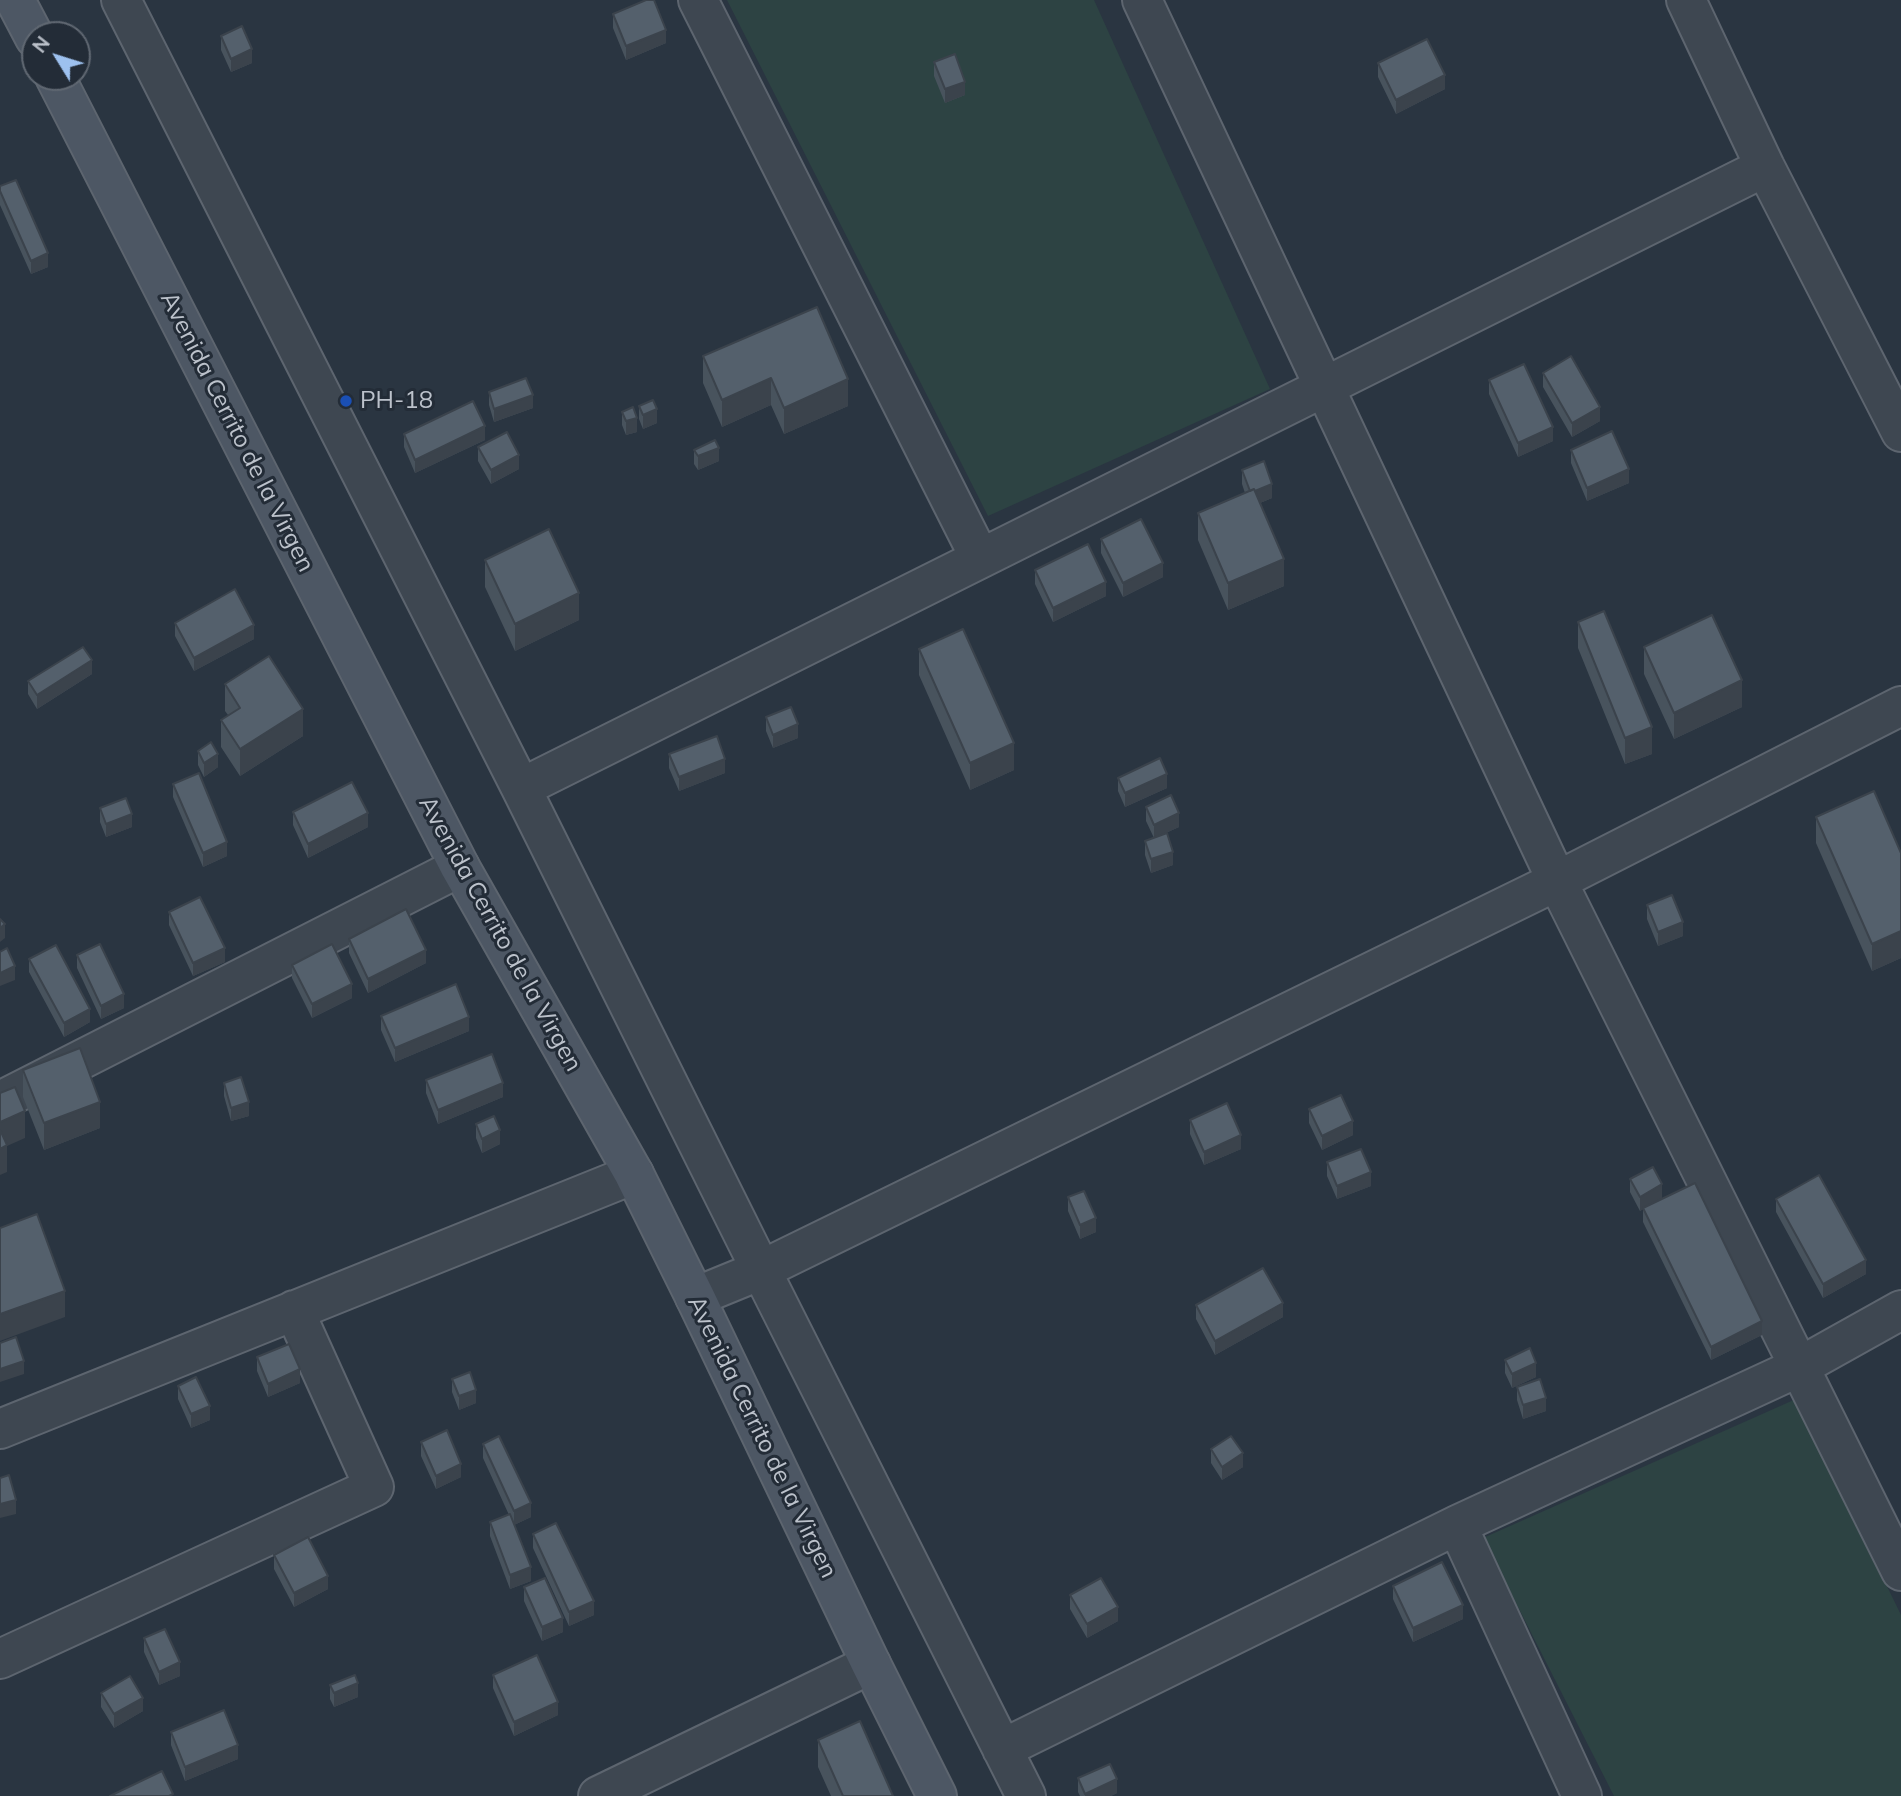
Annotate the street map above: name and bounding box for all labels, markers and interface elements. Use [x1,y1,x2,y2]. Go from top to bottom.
north arrow [21,21,91,91]
text: N [27,31,55,57]
street label: Avenida Cerrito de la Virgen [154,287,320,577]
place label: PH-18 [360,387,433,415]
marker: PH-18 [338,393,354,409]
street label: Avenida Cerrito de la Virgen [412,791,588,1077]
street label: Avenida Cerrito de la Virgen [681,1291,843,1583]

